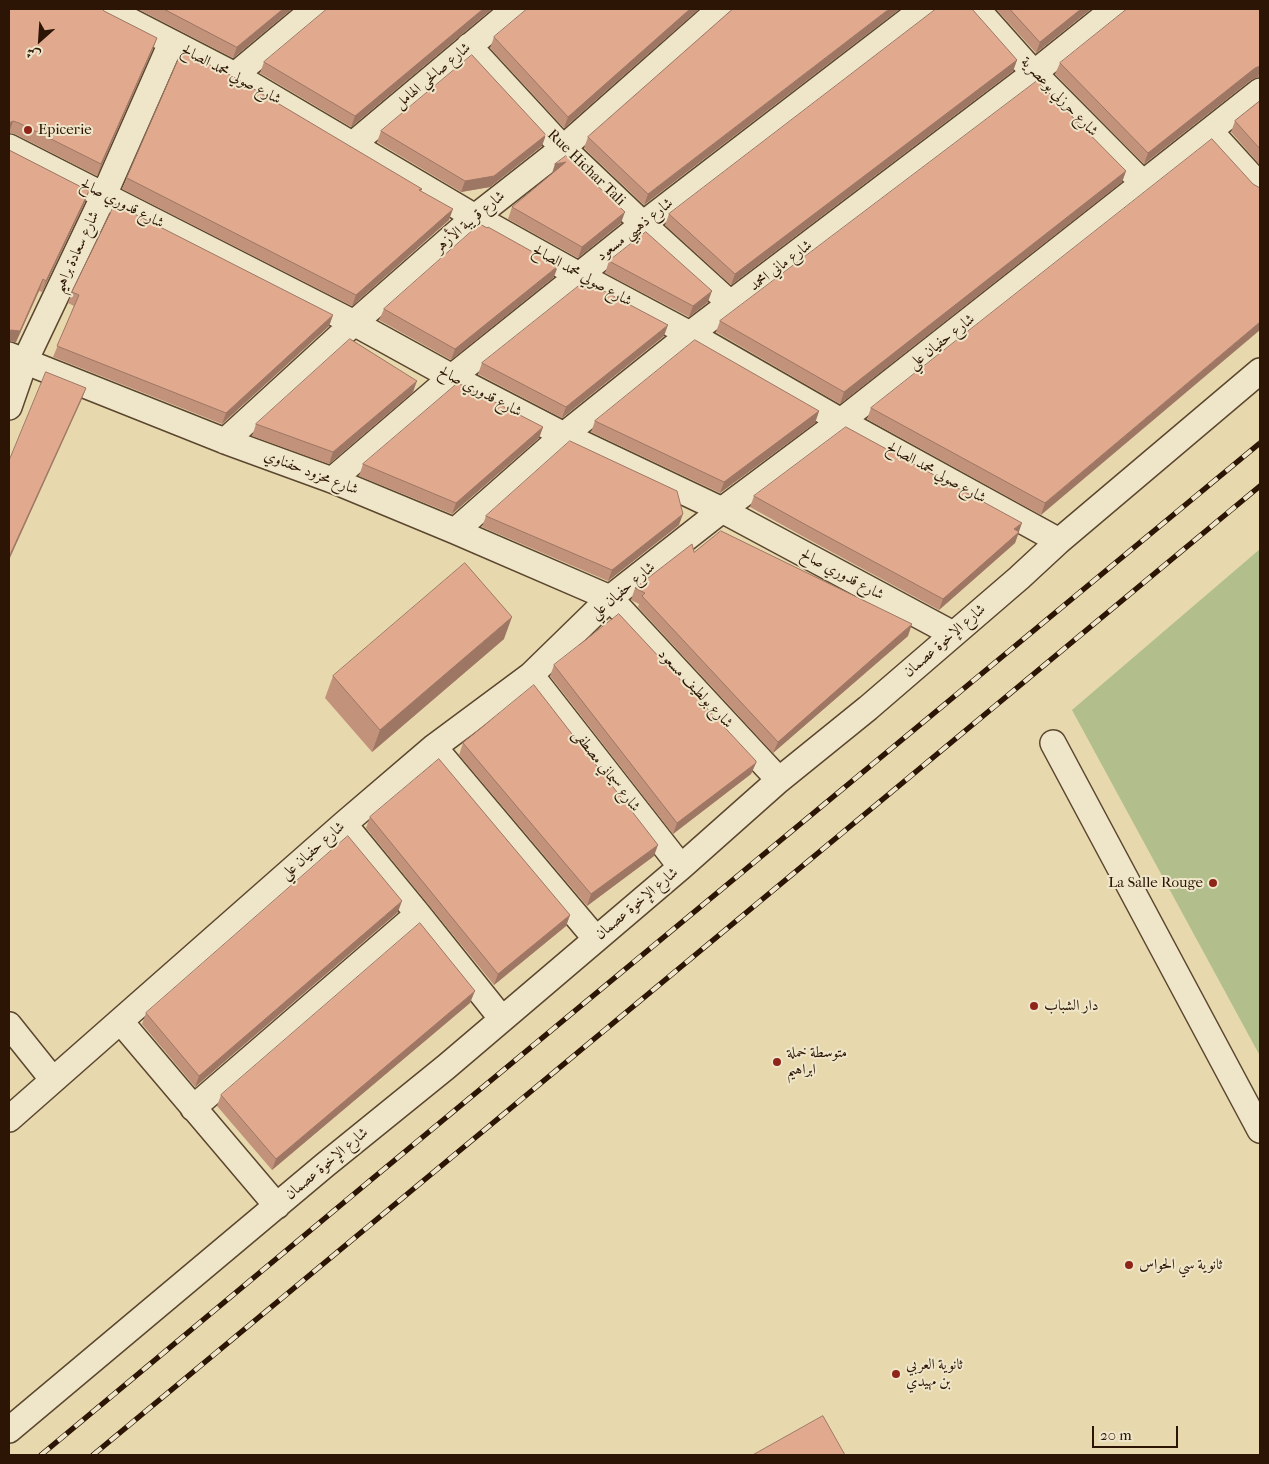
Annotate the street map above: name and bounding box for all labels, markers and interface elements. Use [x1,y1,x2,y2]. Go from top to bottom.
north arrow [15,15,65,65]
street label: شارع صالحي الهامل [391,39,475,113]
street label: شارع صولي محمد الصالح [178,41,284,109]
text: ش [23,43,43,65]
street label: شارع حرزلي بوعصرية [1016,53,1102,141]
place label: Epicerie [38,121,92,139]
marker: Epicerie [22,124,34,136]
street label: Rue Hichar Tali [543,126,629,210]
street label: شارع قدوري صالح [77,175,167,233]
street label: شارع قريبة الأزهر [431,187,509,257]
street label: شارع ذهيبي مسعود [593,194,677,266]
street label: شارع سعادة براهيم [50,208,104,296]
street label: شارع ماني امحمد [746,237,816,295]
street label: شارع صولي محمد الصالح [529,241,635,311]
street label: شارع حفيان علي [905,310,979,374]
street label: شارع قدوري صالح [435,363,525,421]
street label: شارع صولي محمد الصالح [883,438,989,508]
street label: شارع محزود حفناوي [261,447,361,499]
street label: شارع قدوري صالح [797,546,887,604]
street label: شارع حفيان علي [587,559,659,623]
street label: شارع الإخوة عصمان [900,600,990,682]
street label: شارع بولطيف مسعود [654,646,736,732]
street label: شارع سيماني مصطفى [568,726,644,816]
street label: شارع حفيان علي [277,818,349,884]
street label: شارع الإخوة عصمان [592,864,682,944]
place label: La Salle Rouge [1108,874,1203,892]
marker: La Salle Rouge [1207,877,1219,889]
place label: دار الشباب [1044,997,1099,1015]
marker: دار الشباب [1028,1000,1040,1012]
place label: متوسطة خملة ابراهيم [787,1044,847,1079]
marker: متوسطة خملة ابراهيم [771,1056,783,1068]
street label: شارع الإخوة عصمان [282,1124,372,1204]
place label: ثانوية سي الحواس [1139,1256,1222,1274]
marker: ثانوية سي الحواس [1123,1259,1135,1271]
place label: ثانوية العربي بن مهيدي [906,1356,963,1391]
marker: ثانوية العربي بن مهيدي [890,1368,902,1380]
scale bar [1094,1416,1180,1448]
text: 20 m [1100,1426,1132,1444]

